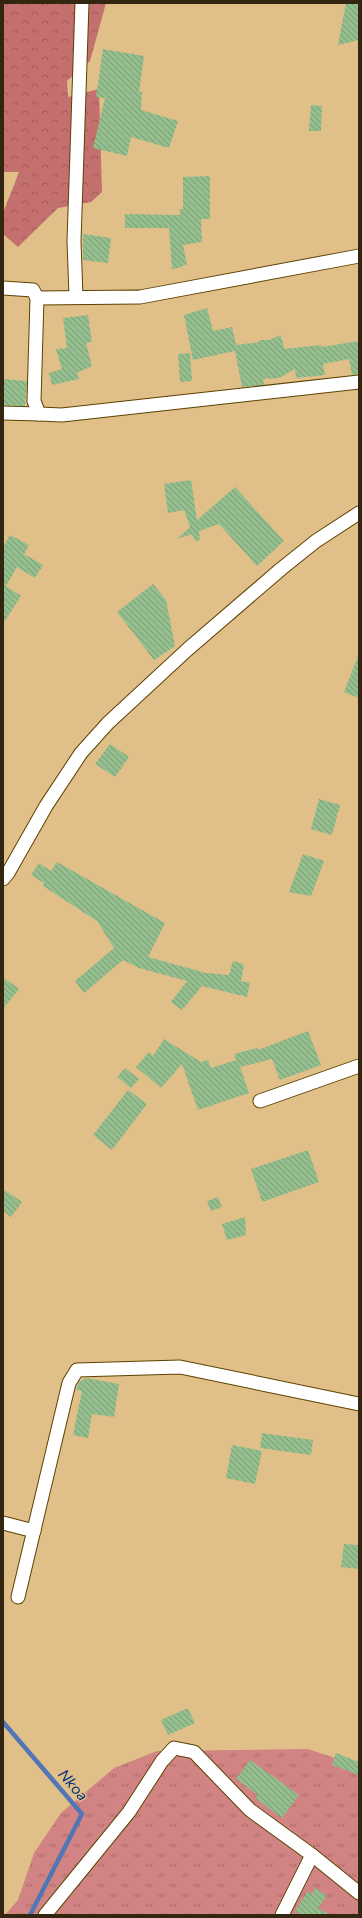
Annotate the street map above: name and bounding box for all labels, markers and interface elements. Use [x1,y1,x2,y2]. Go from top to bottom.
water label: Nkoa [55,1765,92,1804]

